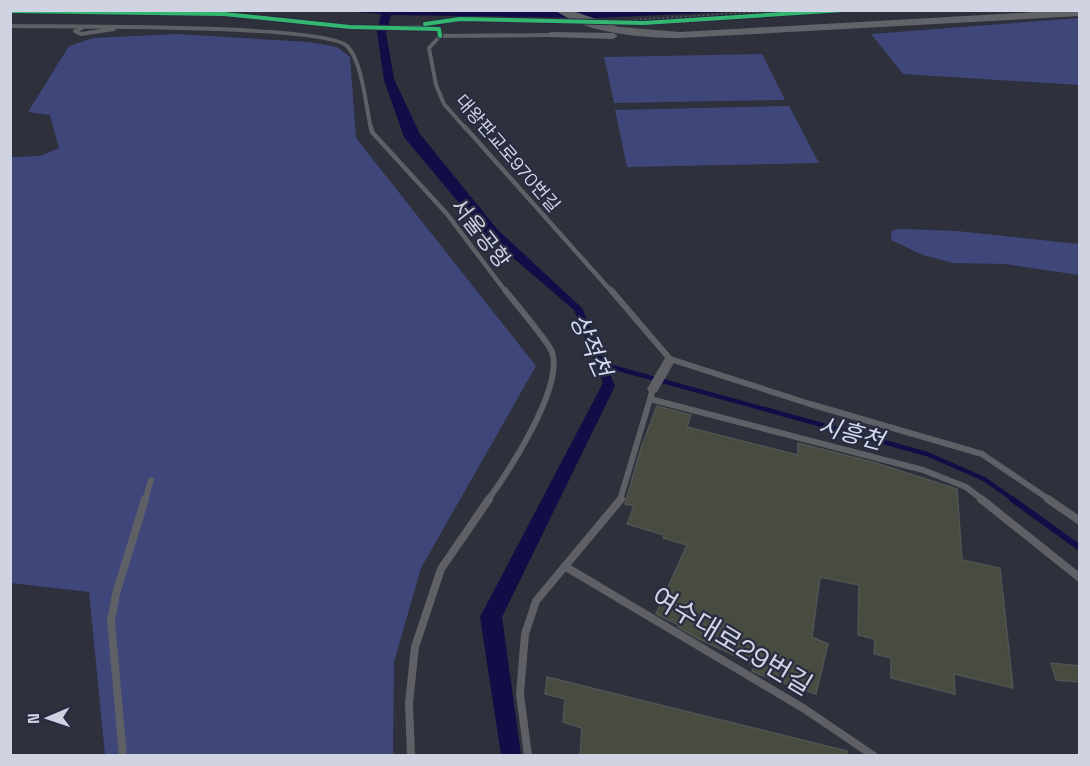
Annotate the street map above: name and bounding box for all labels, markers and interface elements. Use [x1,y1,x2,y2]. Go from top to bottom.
street label: 대왕판교로970번길 [451,90,565,216]
street label: 서울공항 [445,192,517,274]
water label: 상적천 [563,308,620,384]
water label: 시흥천 [815,409,890,457]
street label: 여수대로29번길 [645,579,819,703]
north arrow [18,688,78,748]
text: N [23,713,44,724]

